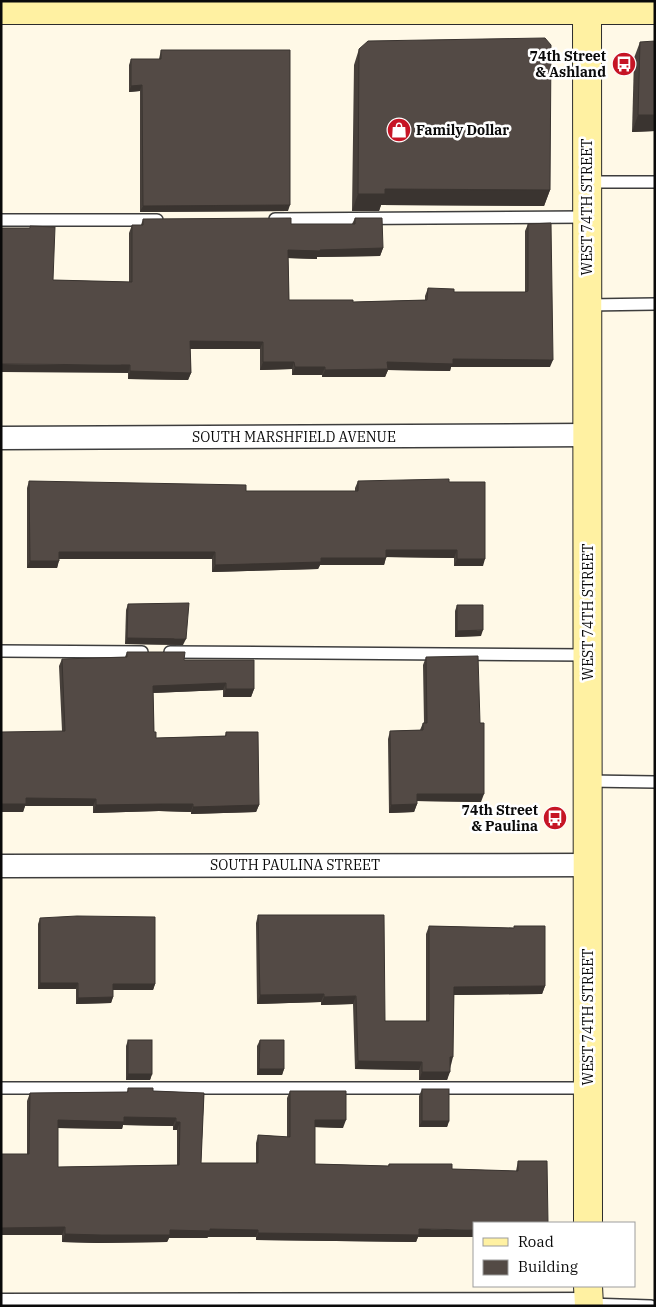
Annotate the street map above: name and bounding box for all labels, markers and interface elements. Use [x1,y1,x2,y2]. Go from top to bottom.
place label: 74th Street & Ashland [530,47,606,81]
bus stop icon: 74th Street & Ashland [611,51,637,77]
shop icon: Family Dollar [386,117,412,143]
place label: Family Dollar [416,121,509,139]
street label: WEST 74TH STREET [578,139,596,275]
street label: SOUTH MARSHFIELD AVENUE [192,428,396,446]
street label: WEST 74TH STREET [579,544,597,680]
place label: 74th Street & Paulina [462,801,538,835]
bus stop icon: 74th Street & Paulina [542,805,568,831]
street label: SOUTH PAULINA STREET [210,856,380,874]
street label: WEST 74TH STREET [579,949,597,1085]
legend [473,1222,636,1287]
text: Road [518,1232,554,1251]
text: Building [518,1257,578,1276]

